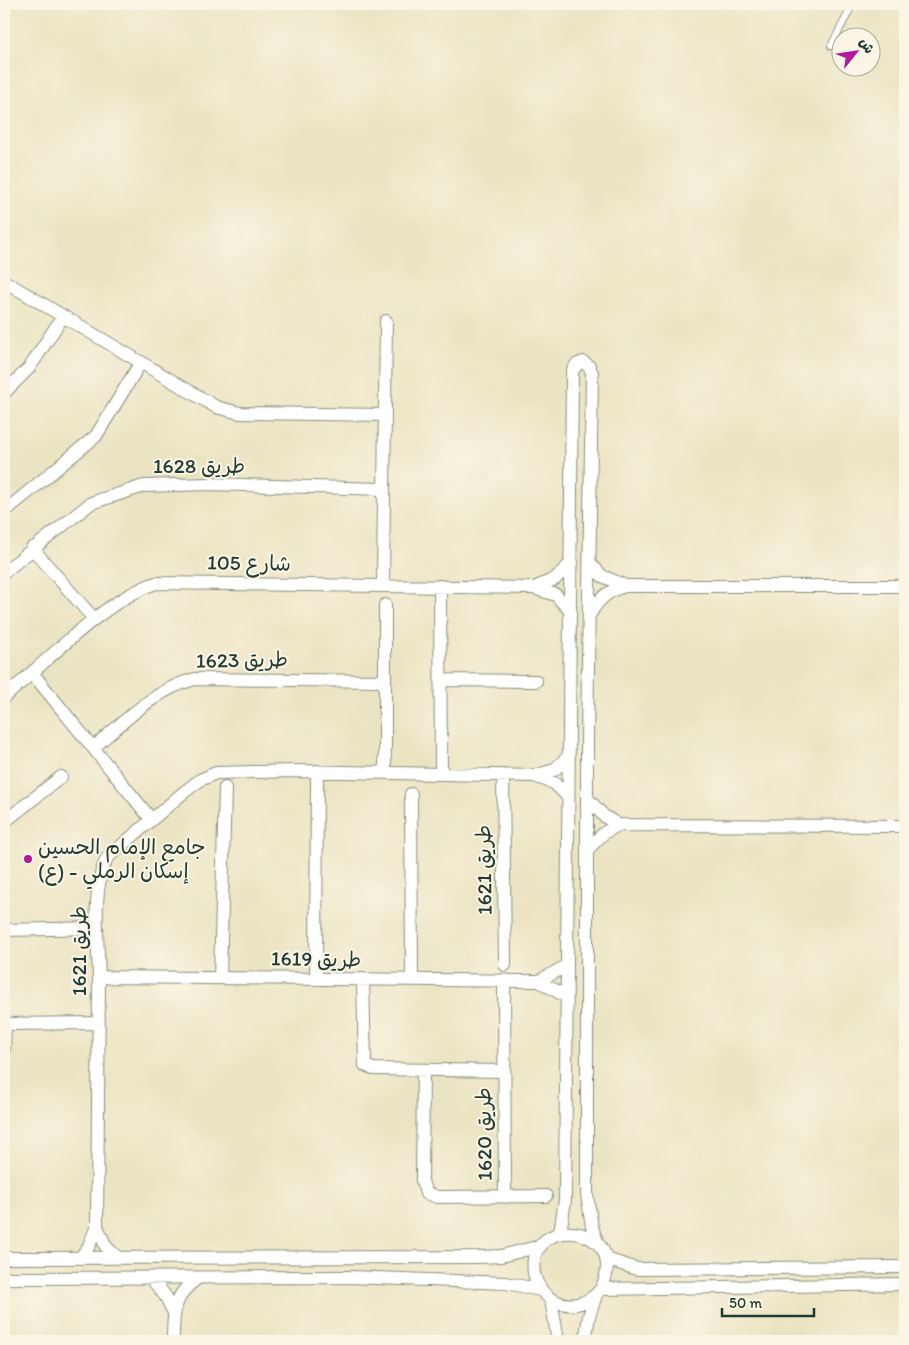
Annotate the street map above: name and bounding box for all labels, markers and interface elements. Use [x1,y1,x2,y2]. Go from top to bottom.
north arrow [832,28,882,78]
text: ش [856,35,878,57]
street label: طريق 1628 [153,453,245,478]
street label: شارع 105 [207,549,291,579]
street label: طريق 1623 [196,646,288,673]
street label: طريق 1621 [470,825,497,915]
place label: جامع الإمام الحسين (ع) - إسكان الرملي [38,834,206,890]
marker: جامع الإمام الحسين (ع) - إسكان الرملي [22,853,34,865]
street label: طريق 1621 [66,906,91,996]
street label: طريق 1619 [271,945,361,972]
street label: طريق 1620 [470,1087,497,1181]
scale bar [722,1285,814,1317]
text: 50 m [729,1294,762,1312]

